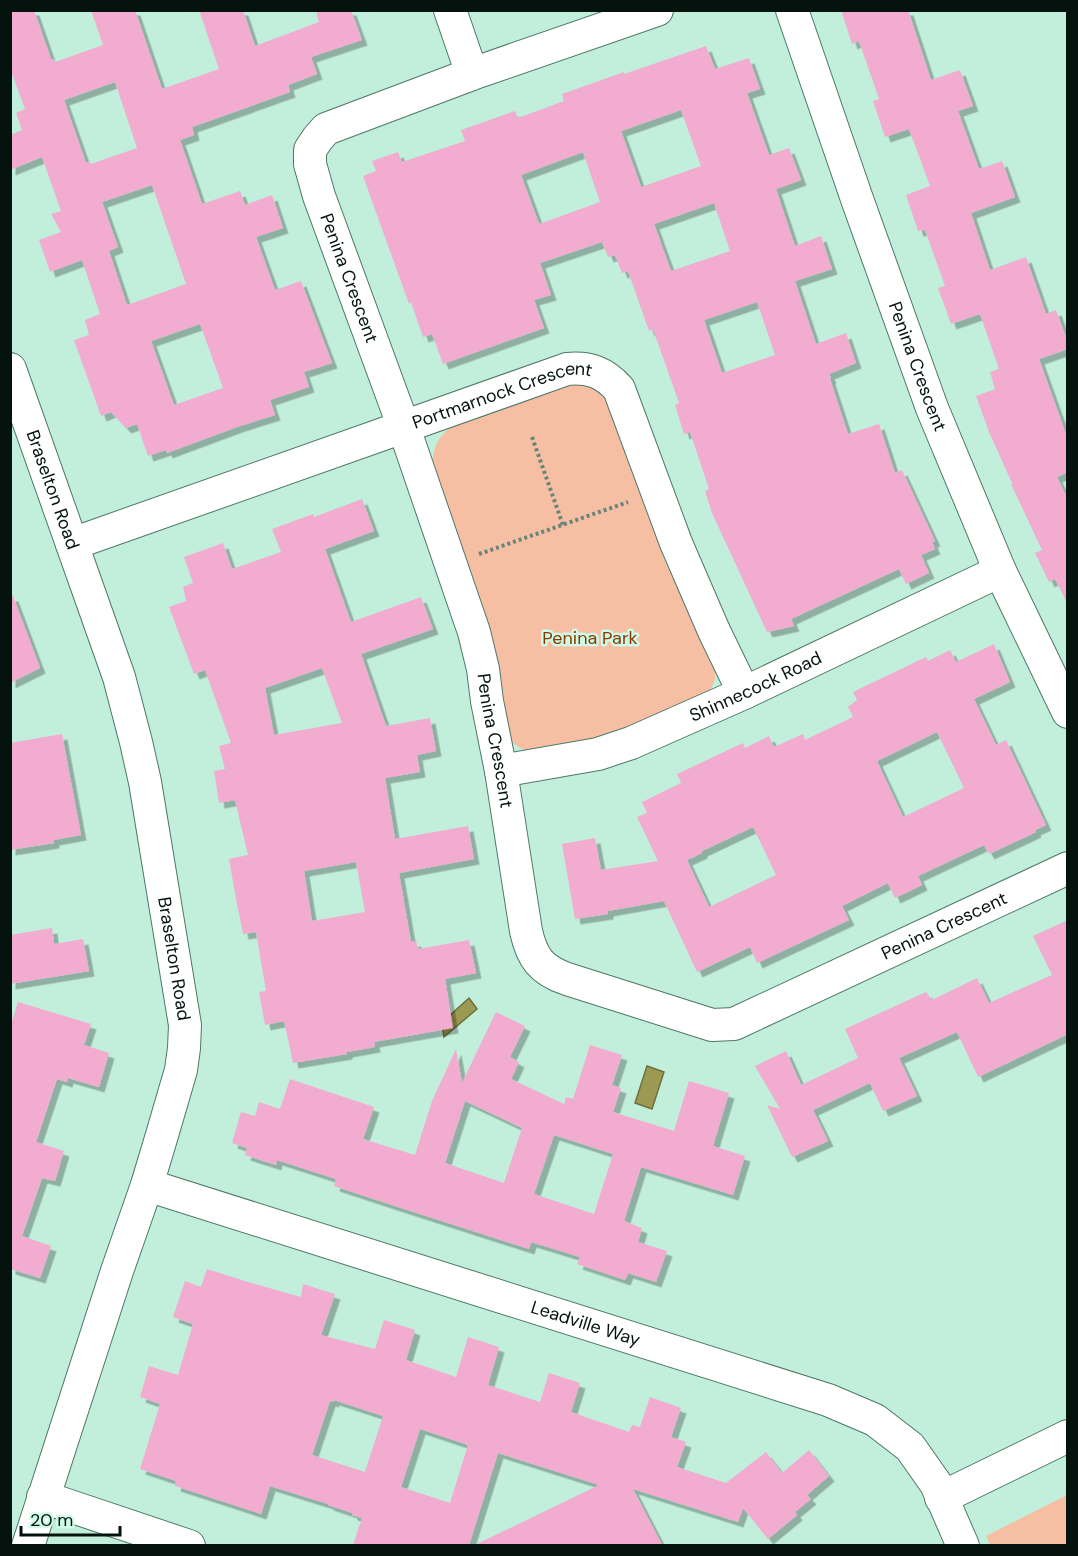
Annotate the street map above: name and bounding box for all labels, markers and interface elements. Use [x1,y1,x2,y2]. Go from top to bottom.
street label: Penina Crescent [314,210,384,346]
street label: Penina Crescent [883,299,952,435]
street label: Portmarnock Crescent [409,356,595,435]
street label: Braselton Road [21,427,85,553]
park label: Penina Park [542,626,638,650]
street label: Shinnecock Road [686,646,826,728]
street label: Penina Crescent [472,672,519,810]
street label: Penina Crescent [877,886,1011,966]
street label: Braselton Road [152,895,196,1022]
street label: Leadville Way [528,1295,643,1352]
scale bar [21,1499,120,1537]
text: 20 m [30,1508,73,1532]

